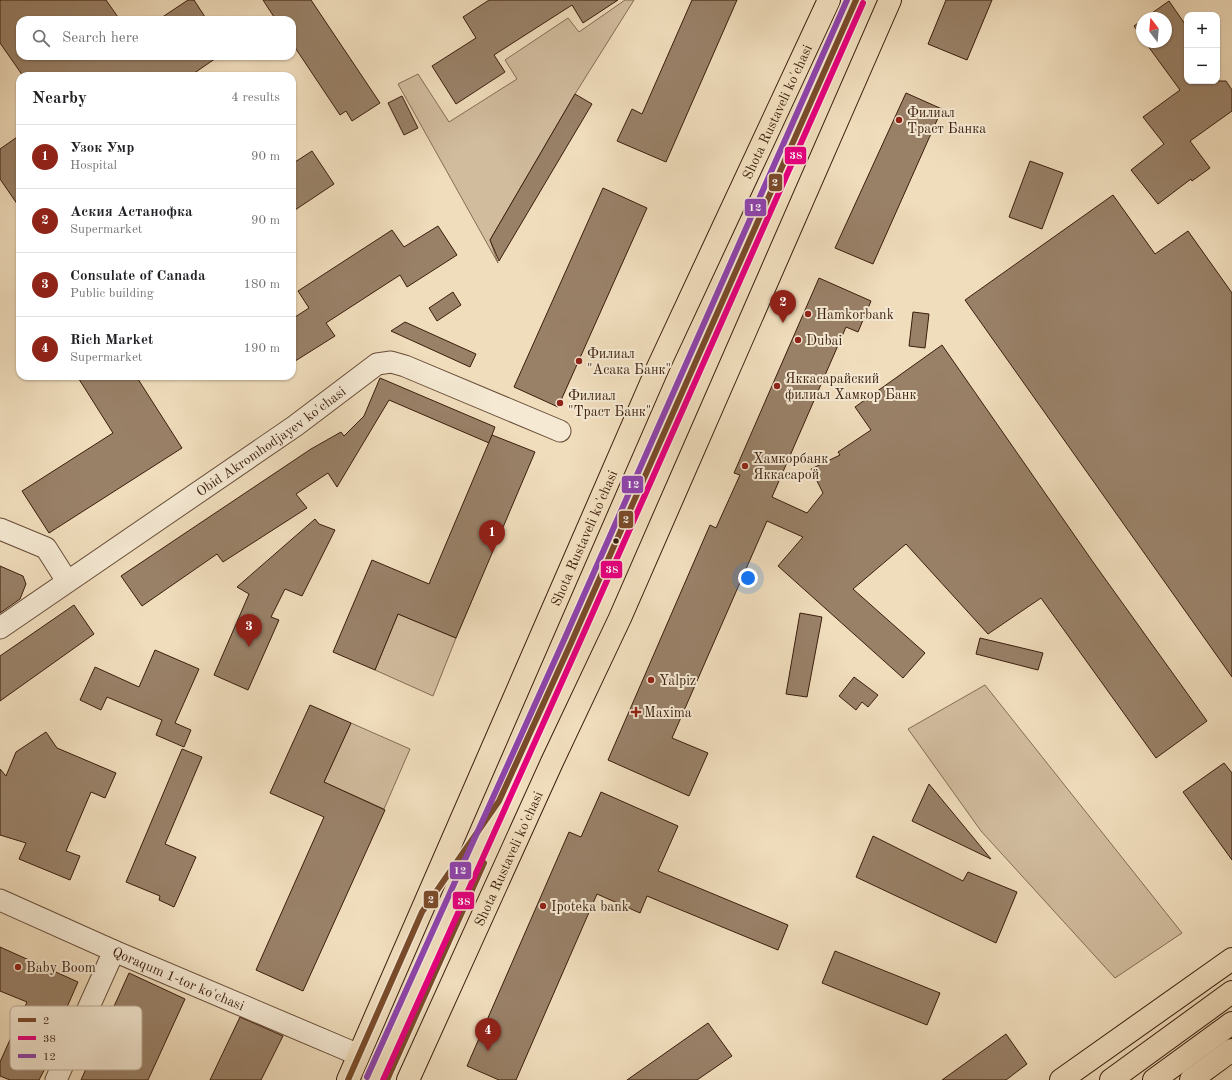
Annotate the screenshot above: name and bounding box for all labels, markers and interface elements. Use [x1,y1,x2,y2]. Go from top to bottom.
north arrow [1136,12,1172,48]
map controls [1184,12,1220,84]
button: + [1184,12,1220,48]
search box [16,16,296,60]
icon: search [30,27,52,49]
text: Search here [62,31,139,46]
street label: Shota Rustaveli ko'chasi [740,43,815,182]
button: − [1184,48,1220,84]
text: Nearby [32,90,87,107]
text: 4 results [231,91,280,104]
place label: Филиал Траст Банка [907,106,986,136]
marker: Филиал Траст Банка [894,115,904,125]
text: Узок Умр [70,141,134,156]
line badge: 38 [784,146,807,165]
text: 1 [41,150,49,163]
text: 90 m [251,150,280,163]
text: 38 [790,151,802,162]
text: Hospital [70,159,117,172]
line badge: 2 [768,173,783,192]
text: 2 [772,178,778,189]
line badge: 12 [744,198,767,217]
text: 12 [749,203,761,214]
text: Аския Астанофка [70,205,193,220]
text: 2 [41,214,49,227]
text: 90 m [251,214,280,227]
text: Supermarket [70,223,142,236]
text: Consulate of Canada [70,269,206,284]
text: 3 [41,278,49,291]
text: 180 m [243,278,280,291]
text: Public building [70,287,154,300]
pin: 2 [770,290,796,323]
place label: Hamkorbank [816,308,894,322]
marker: Hamkorbank [803,309,813,319]
text: Rich Market [70,333,153,348]
place label: Dubai [806,334,842,348]
marker: Dubai [793,335,803,345]
text: 4 [41,342,49,355]
text: 190 m [243,342,280,355]
place label: Филиал "Асака Банк" [587,347,671,377]
text: Supermarket [70,351,142,364]
marker: Филиал "Асака Банк" [574,356,584,366]
place label: Яккасарайский филиал Хамкор Банк [785,372,916,403]
marker: Яккасарайский филиал Хамкор Банк [772,381,782,391]
street label: Obid Akromhodjayev ko'chasi [194,384,349,499]
place label: Филиал "Траст Банк" [568,389,651,419]
marker: Филиал "Траст Банк" [555,398,565,408]
place label: Хамкорбанк Яккасарой [753,452,828,482]
marker: Хамкорбанк Яккасарой [740,461,750,471]
street label: Shota Rustaveli ko'chasi [549,468,620,609]
line badge: 12 [621,475,644,494]
text: 12 [627,480,639,491]
line badge: 2 [618,510,634,529]
text: 2 [623,515,629,526]
pin: 1 [479,520,505,553]
unlabelled marker [611,536,621,546]
line badge: 38 [600,560,623,579]
text: 38 [606,565,618,576]
your location [738,568,758,588]
pin: 3 [236,614,262,647]
place label: Yalpiz [659,674,696,688]
marker: Yalpiz [646,675,656,685]
place label: Maxima [644,706,692,720]
marker: Maxima [631,707,641,717]
street label: Shota Rustaveli ko'chasi [472,789,546,929]
line badge: 12 [449,861,472,880]
text: 12 [454,866,466,877]
line badge: 2 [423,890,439,909]
line badge: 38 [452,891,475,910]
text: 2 [428,895,434,906]
text: 38 [458,897,470,908]
place label: Ipoteka bank [551,900,629,914]
marker: Ipoteka bank [538,901,548,911]
street label: Qoraqum 1-tor ko'chasi [110,945,246,1014]
place label: Baby Boom [26,961,96,975]
marker: Baby Boom [13,962,23,972]
legend [10,1006,142,1070]
text: 2 [43,1016,49,1027]
pin: 4 [475,1018,501,1051]
text: 38 [43,1034,56,1045]
text: 12 [43,1052,56,1063]

